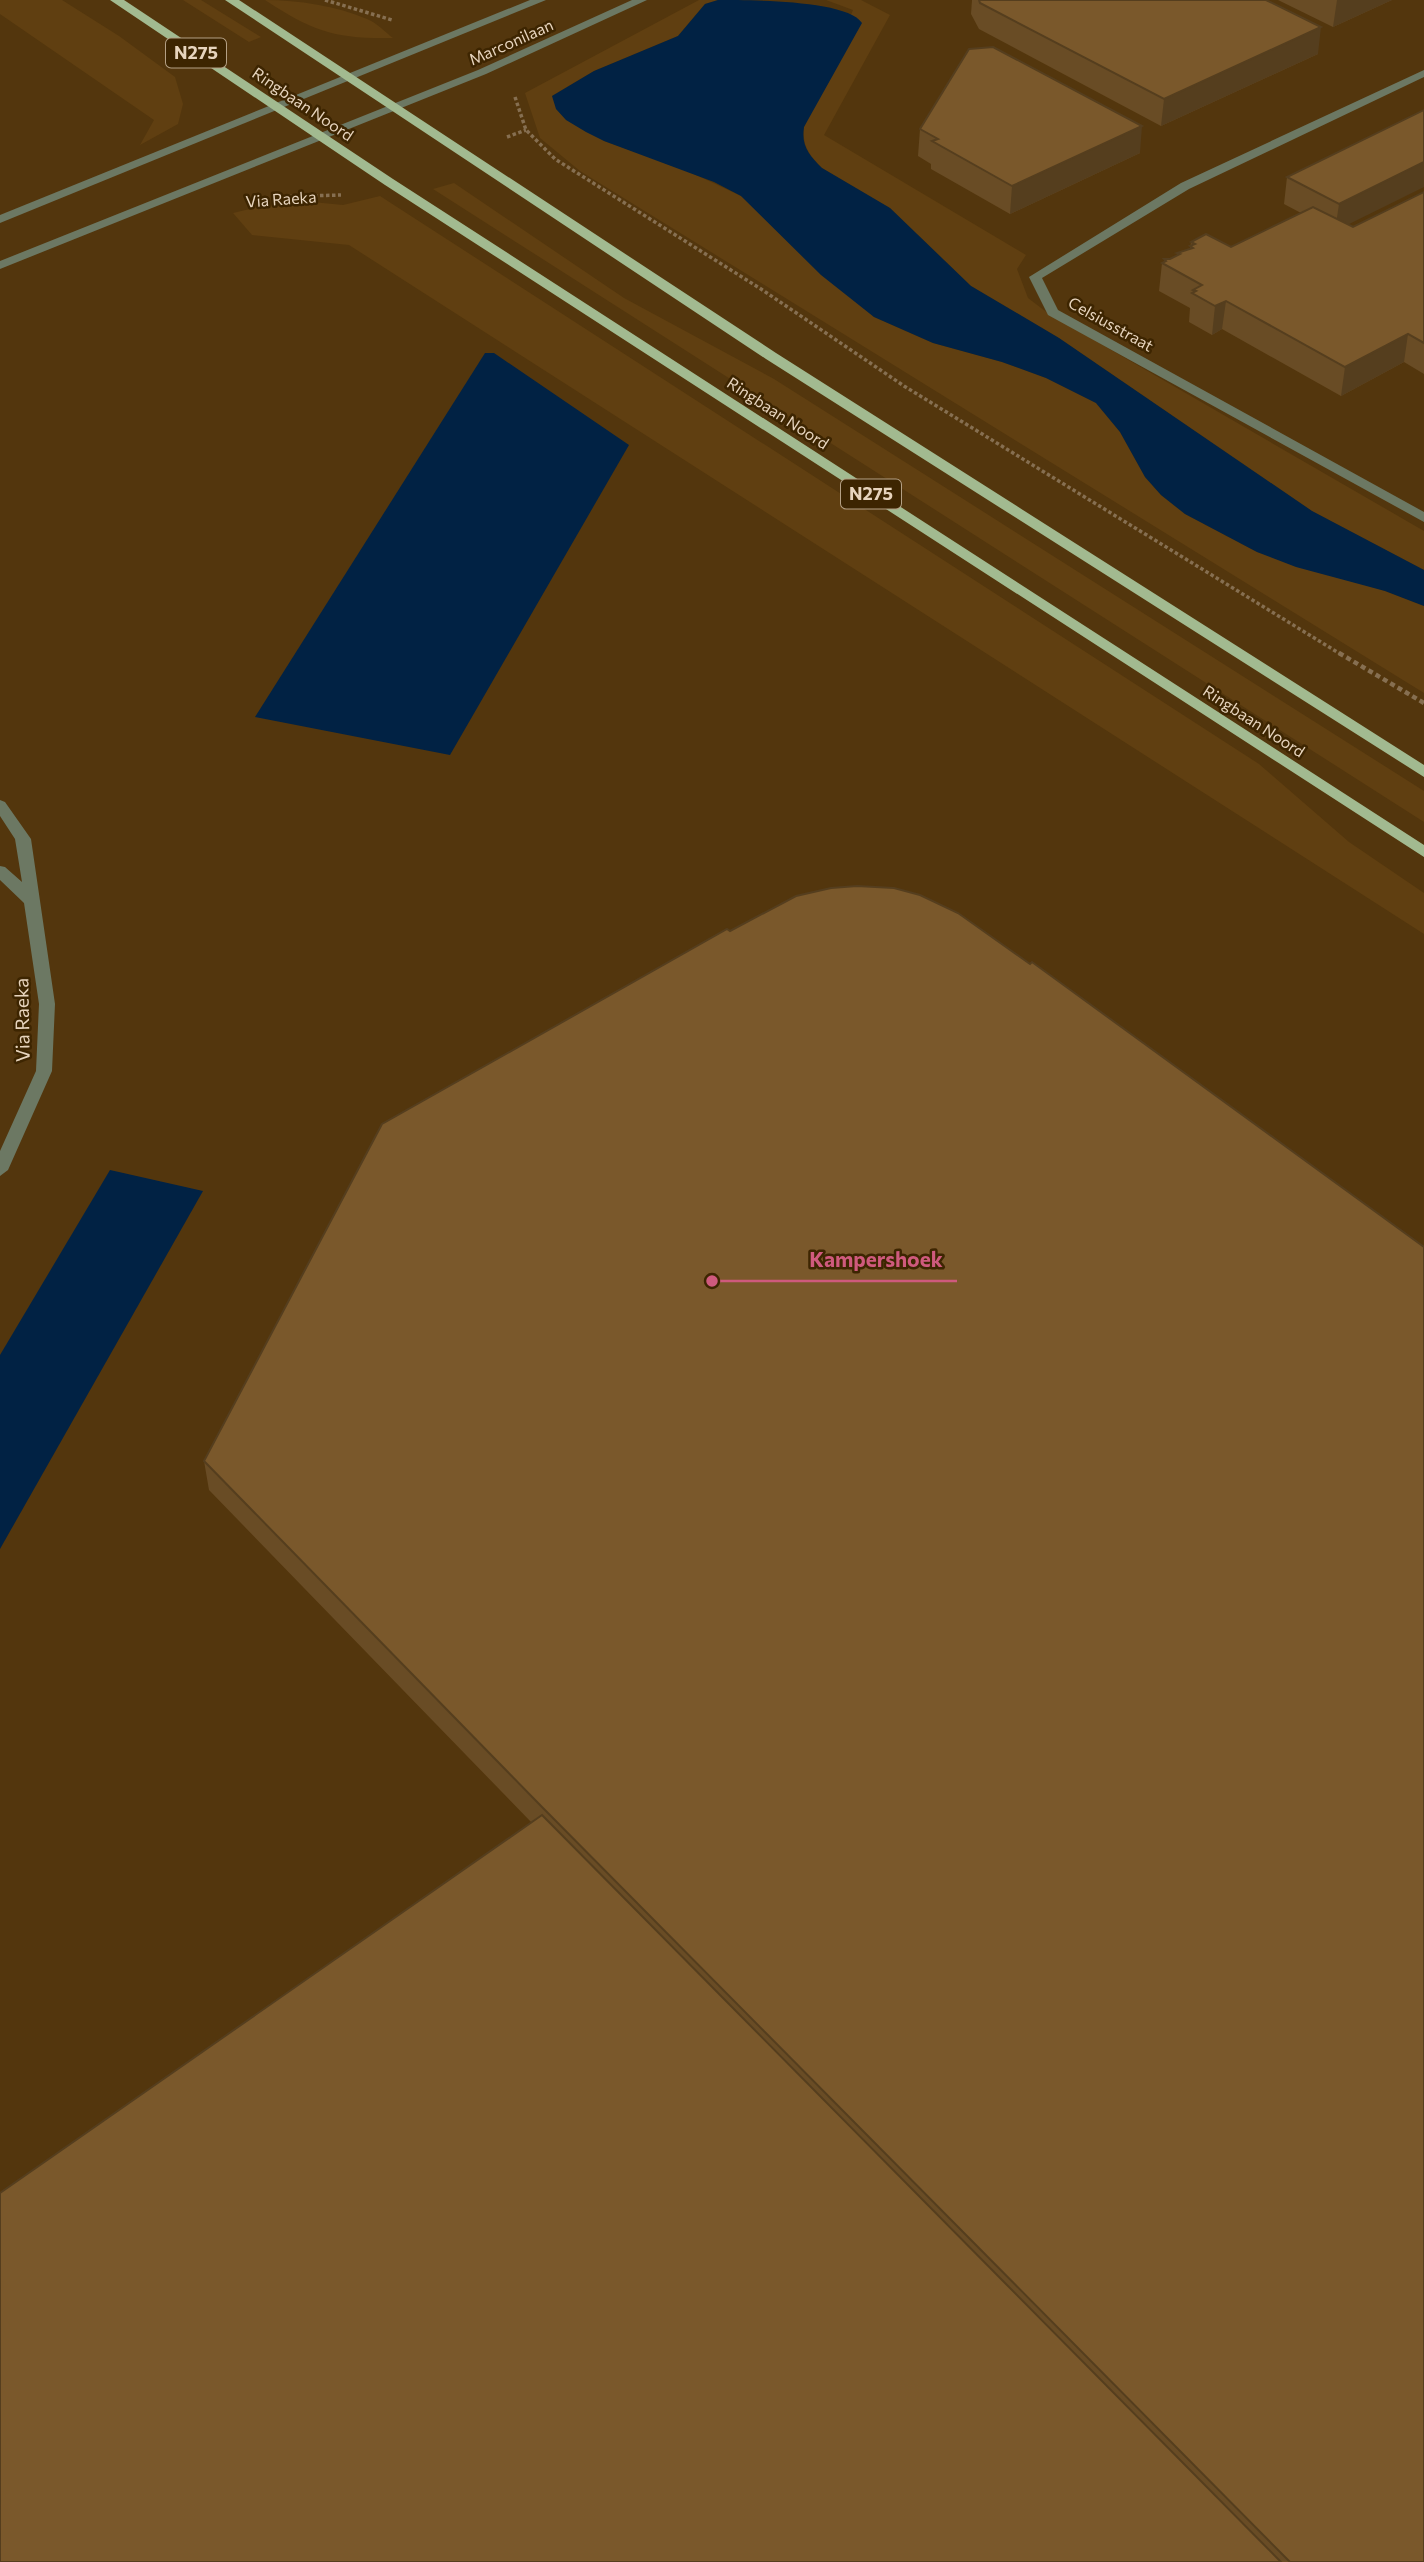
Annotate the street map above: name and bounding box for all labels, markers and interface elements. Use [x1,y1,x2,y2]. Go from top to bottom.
street label: Marconilaan [466,14,556,69]
road number: N275 [166,38,226,68]
street label: Ringbaan Noord [249,63,357,144]
street label: Via Raeka [245,187,317,210]
street label: Celsiusstraat [1065,292,1158,355]
street label: Ringbaan Noord [724,373,833,453]
road number: N275 [841,480,901,508]
street label: Ringbaan Noord [1200,681,1309,761]
street label: Via Raeka [9,978,34,1062]
callout: Kampershoek [795,1239,957,1281]
text: Kampershoek [809,1246,943,1271]

